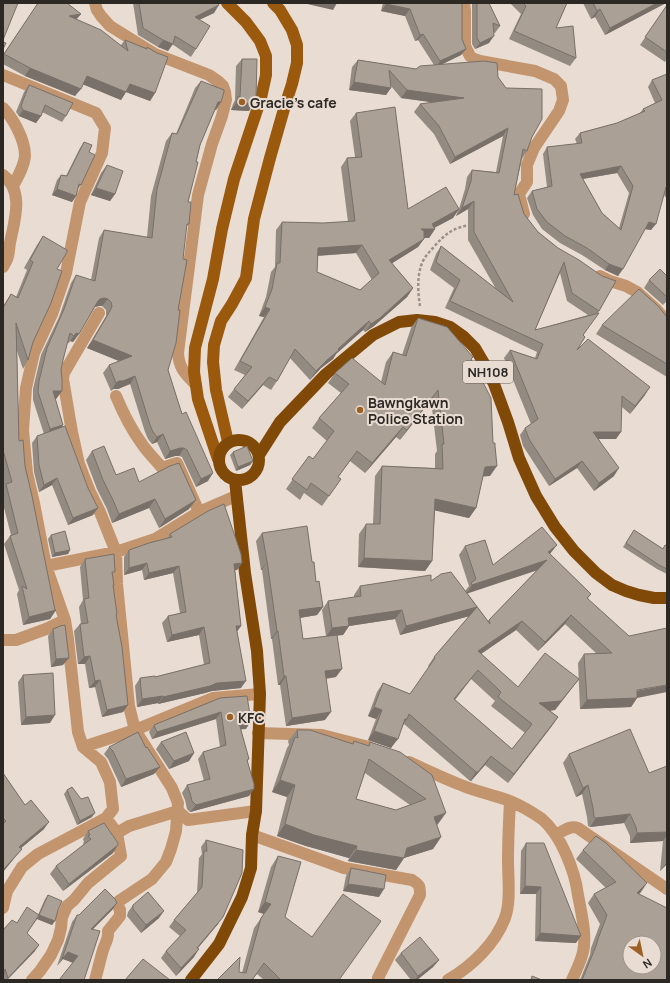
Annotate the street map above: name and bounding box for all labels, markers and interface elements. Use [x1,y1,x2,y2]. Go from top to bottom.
place label: Gracie's cafe [250,93,337,112]
marker: Gracie's cafe [237,97,247,107]
road number: NH108 [463,361,513,383]
place label: Bawngkawn Police Station [368,393,463,428]
marker: Bawngkawn Police Station [355,405,365,415]
place label: KFC [238,708,265,727]
marker: KFC [225,712,235,722]
north arrow [622,935,662,975]
text: N [640,955,655,972]

